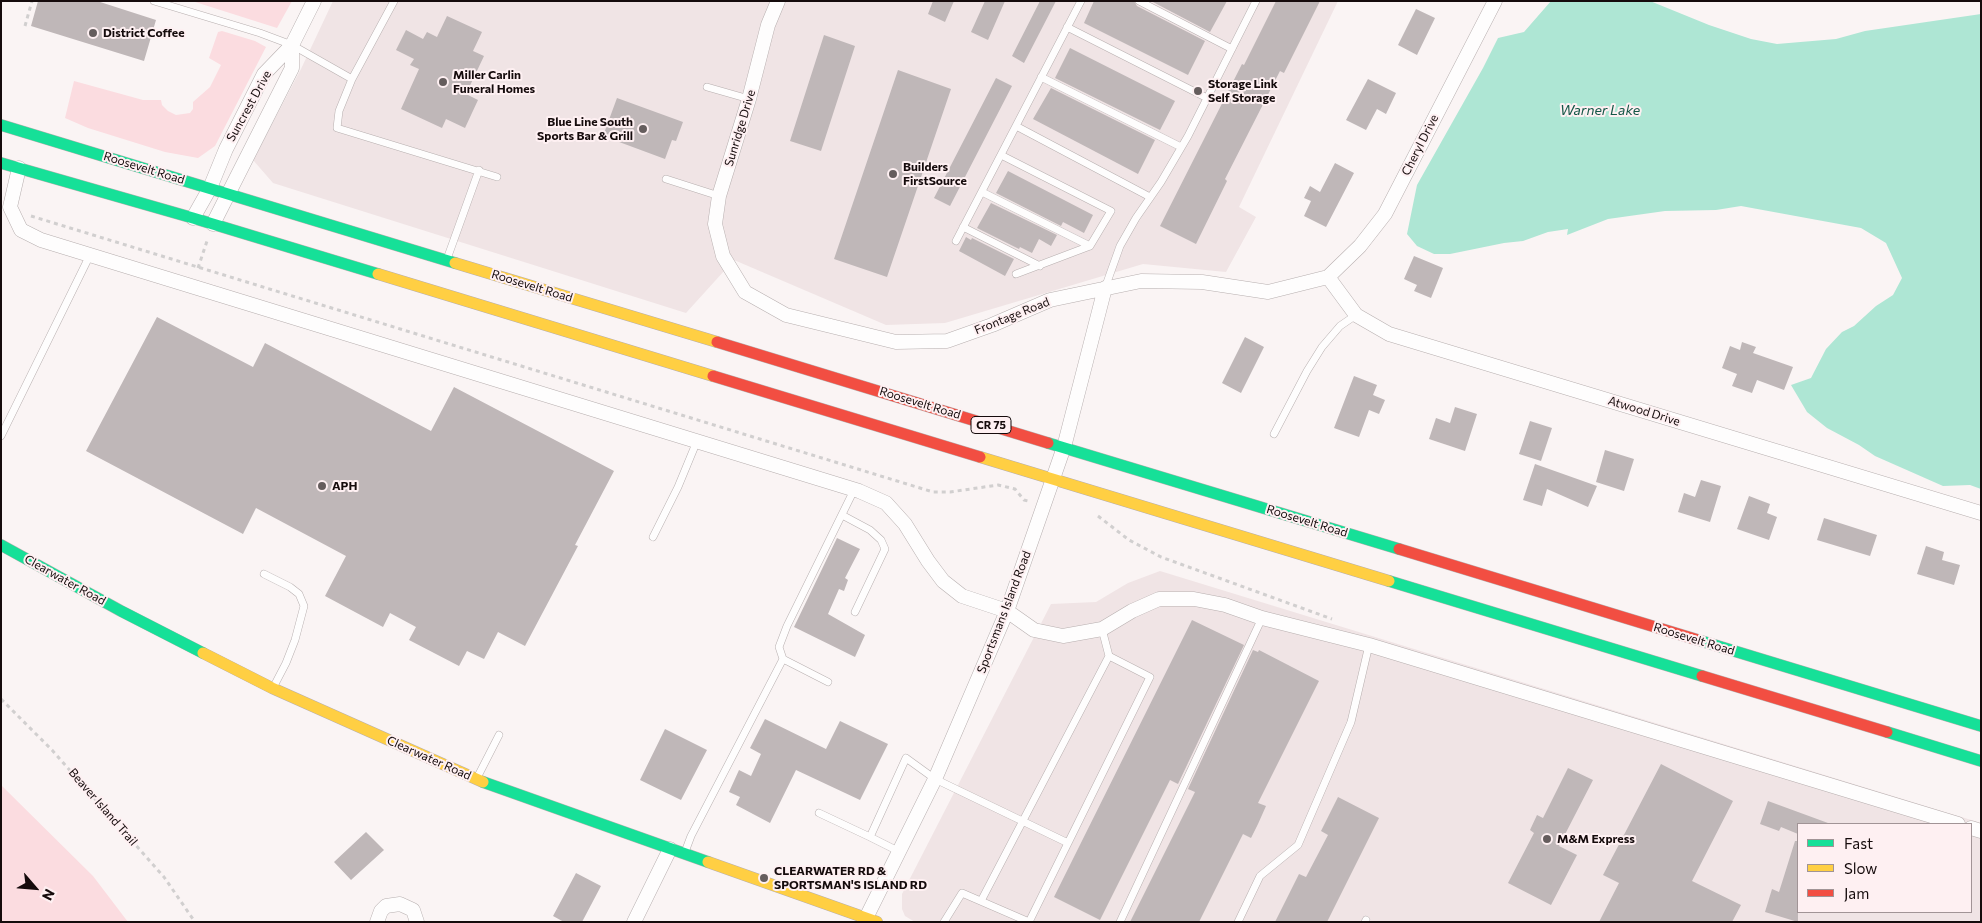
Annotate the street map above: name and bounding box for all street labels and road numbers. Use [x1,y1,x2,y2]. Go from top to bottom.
street label: Suncrest Drive [224,68,274,144]
street label: Sunridge Drive [722,88,758,168]
street label: Cheryl Drive [1398,112,1442,178]
street label: Roosevelt Road [102,149,186,187]
street label: Roosevelt Road [490,267,574,305]
street label: Frontage Road [972,294,1052,338]
street label: Roosevelt Road [878,384,962,422]
street label: Atwood Drive [1606,393,1682,429]
road number: CR 75 [971,416,1011,434]
street label: Roosevelt Road [1265,502,1349,540]
street label: Sportsmans Island Road [974,549,1034,675]
street label: Clearwater Road [22,552,108,608]
street label: Roosevelt Road [1652,620,1736,658]
street label: Clearwater Road [385,733,473,783]
street label: Beaver Island Trail [66,765,140,849]

